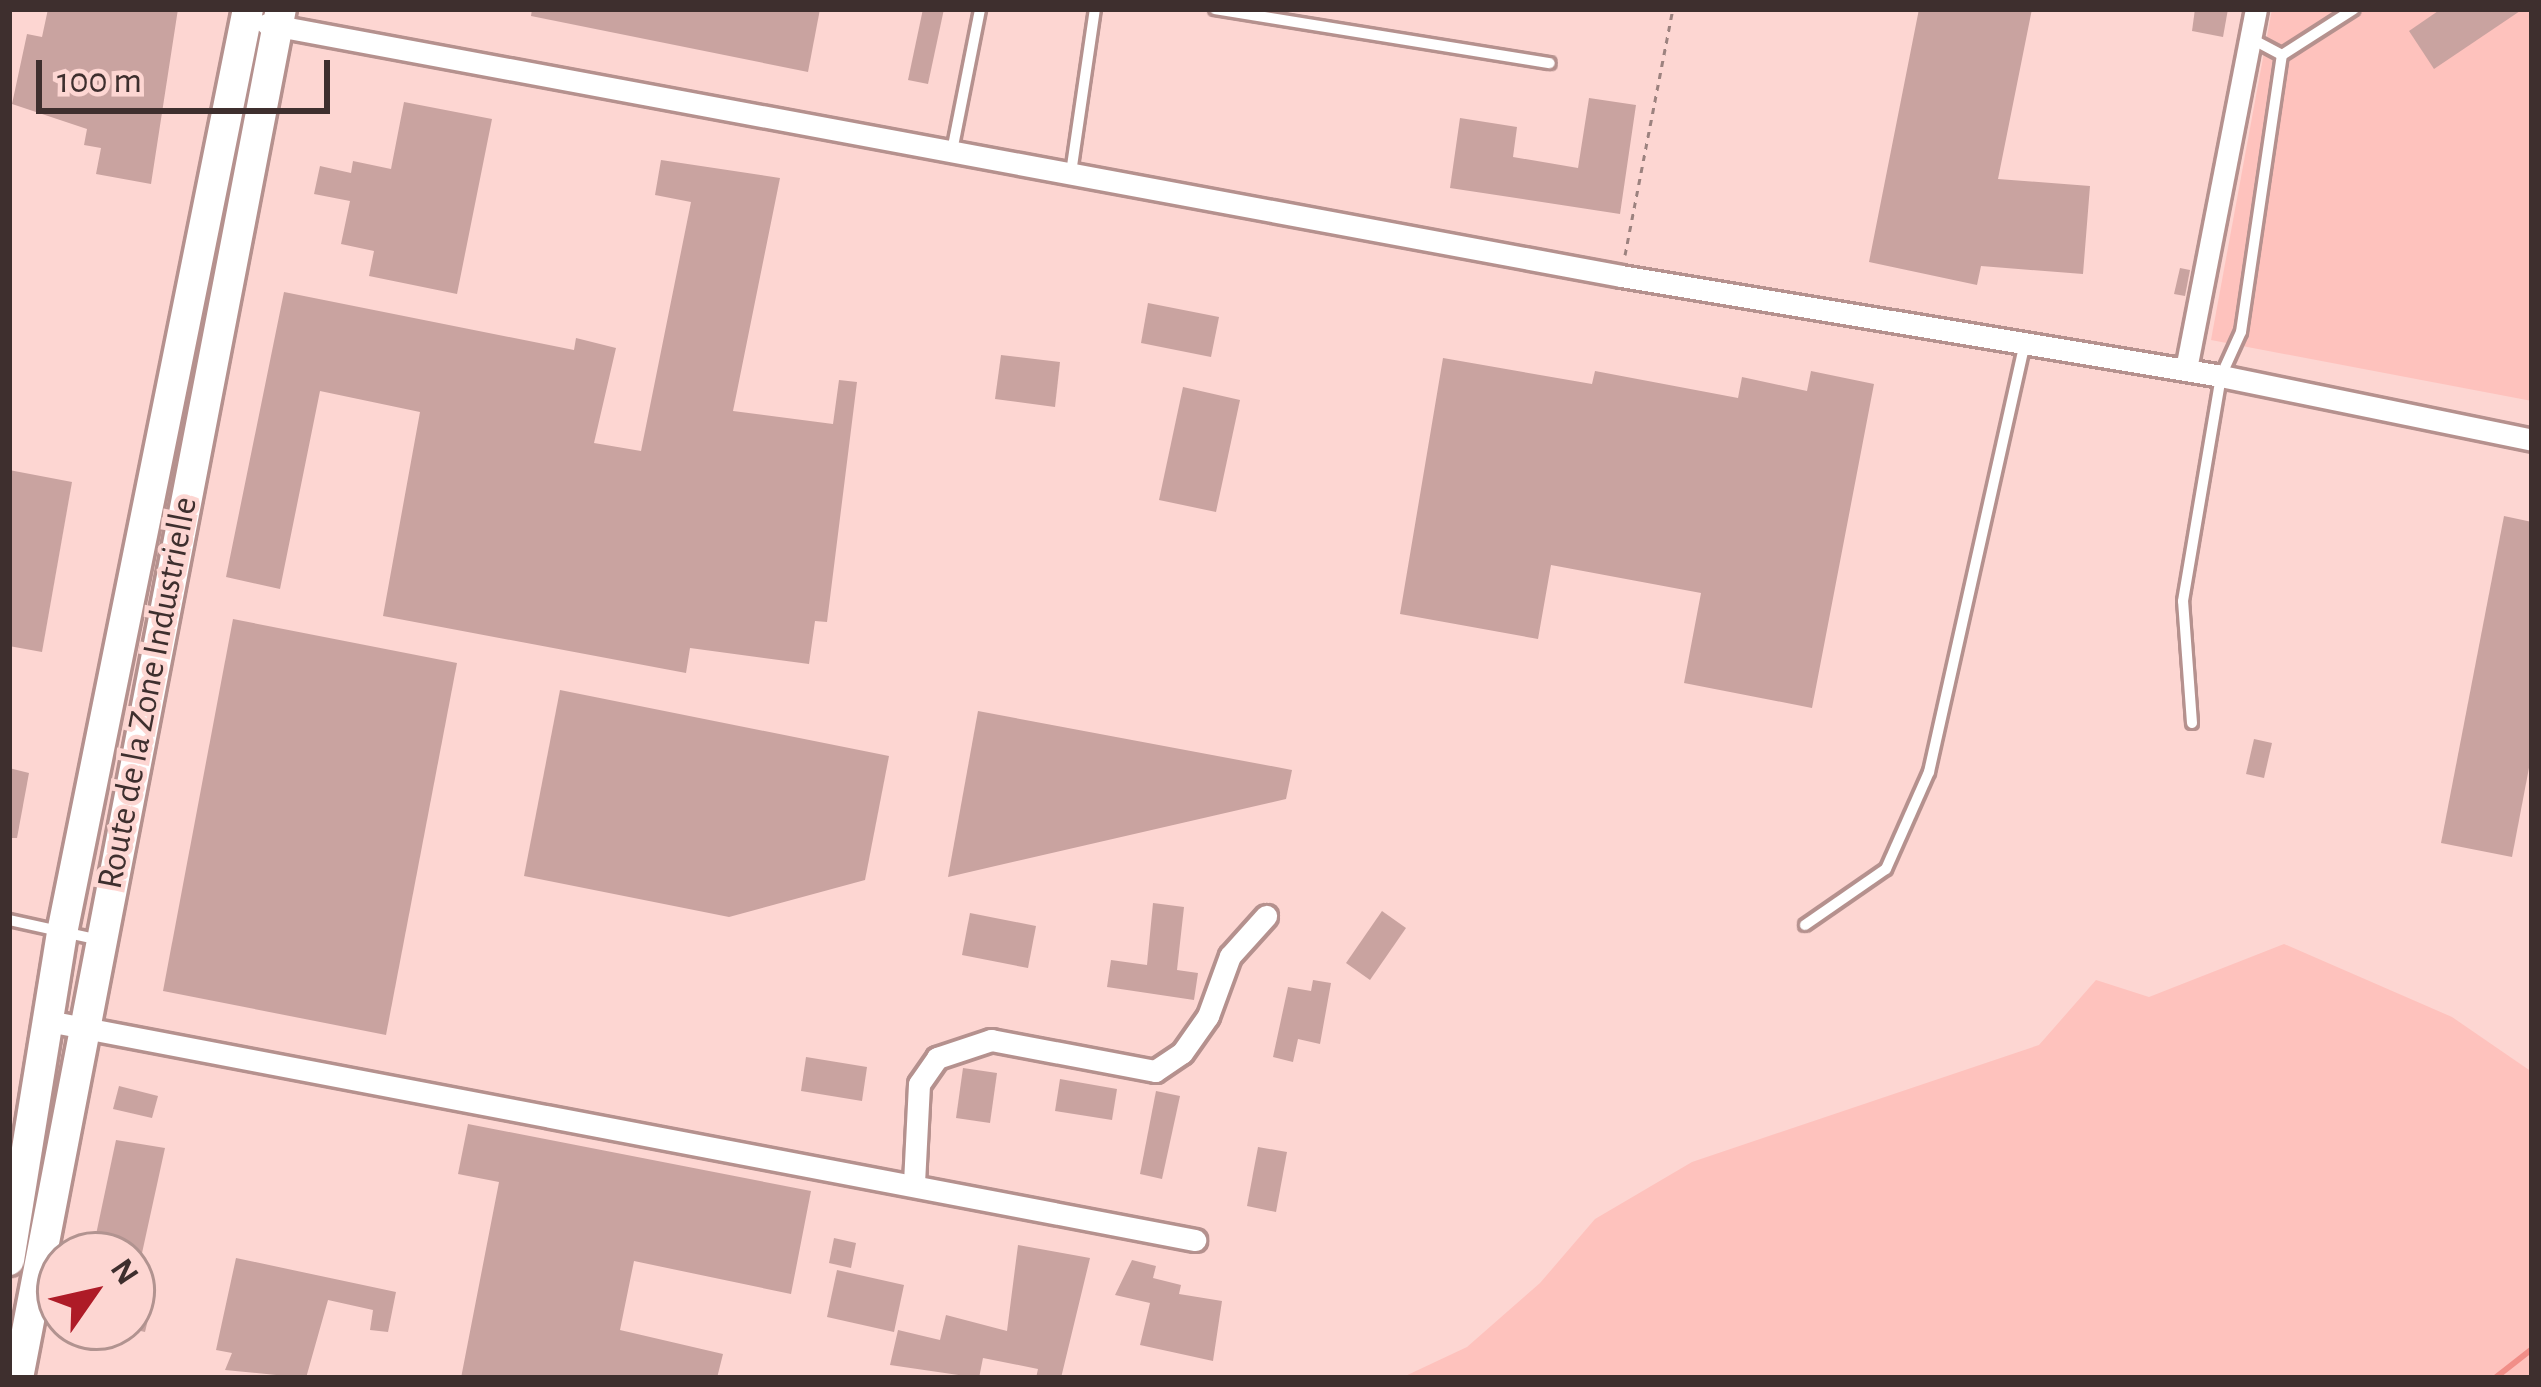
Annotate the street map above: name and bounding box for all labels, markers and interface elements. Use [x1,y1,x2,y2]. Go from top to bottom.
scale bar [42,36,336,110]
text: 100 m [57,63,142,99]
street label: Route de la Zone Industrielle [89,493,207,893]
north arrow [36,1231,156,1351]
text: N [104,1254,144,1291]

